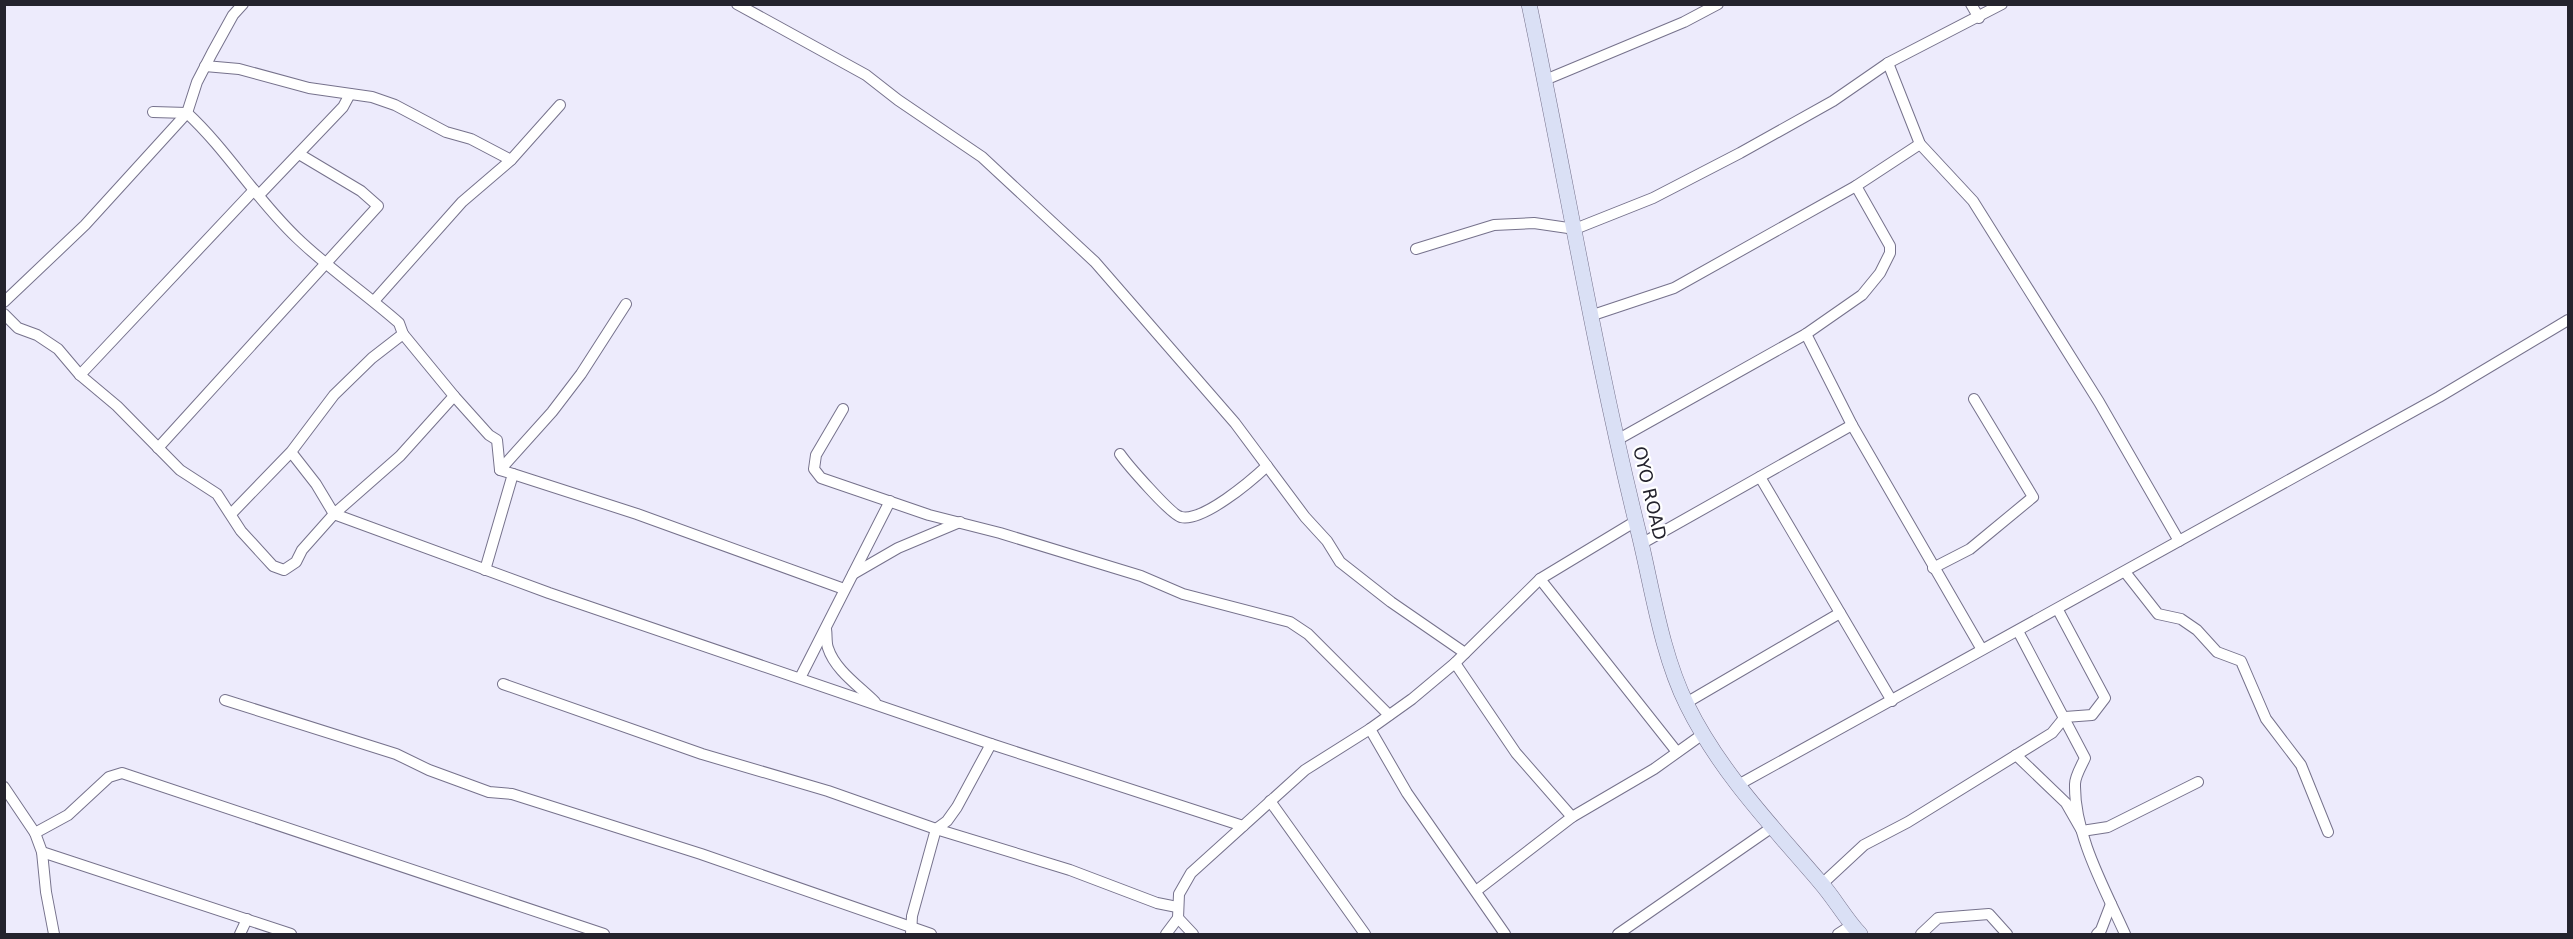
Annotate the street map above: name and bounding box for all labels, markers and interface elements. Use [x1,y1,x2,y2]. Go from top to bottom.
street label: OYO ROAD [1629,444,1671,542]

